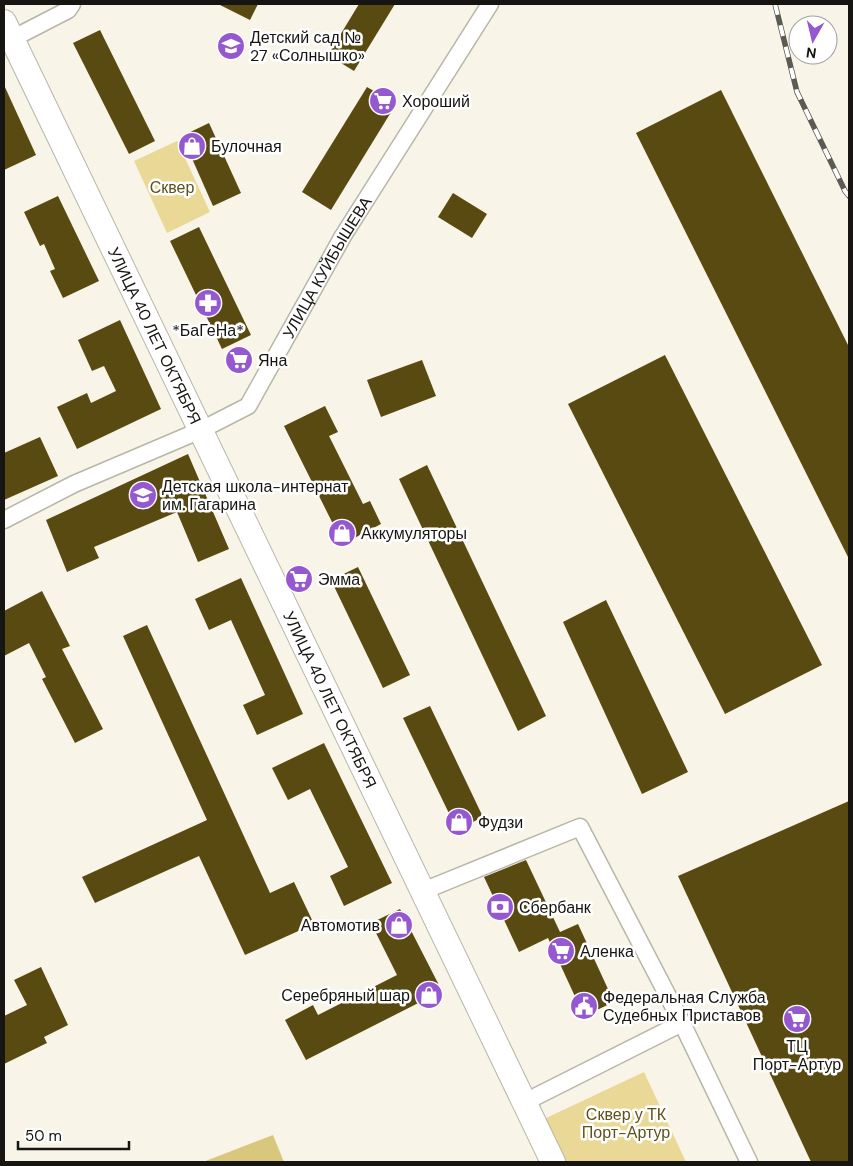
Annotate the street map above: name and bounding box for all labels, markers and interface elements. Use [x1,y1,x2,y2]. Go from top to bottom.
north arrow [788,15,838,65]
place label: Детский сад № 27 «Солнышко» [250,27,365,66]
school or university icon: Детский сад № 27 «Солнышко» [216,31,246,61]
text: N [805,43,818,62]
supermarket icon: Хороший [368,86,398,116]
place label: Хороший [402,91,470,112]
shop icon: Булочная [177,131,207,161]
place label: Булочная [211,136,282,157]
park label: Сквер [150,177,194,198]
street label: УЛИЦА КУЙБЫШЕВА [278,192,377,342]
street label: УЛИЦА 40 ЛЕТ ОКТЯБРЯ [103,244,206,428]
pharmacy icon: *БаГеНа* [193,288,223,318]
place label: *БаГеНа* [172,320,244,341]
supermarket icon: Яна [224,345,254,375]
place label: Яна [258,350,287,371]
place label: Детская школа-интернат им. Гагарина [162,476,349,515]
school or university icon: Детская школа-интернат им. Гагарина [128,480,158,510]
shop icon: Аккумуляторы [327,518,357,548]
place label: Аккумуляторы [361,523,467,544]
supermarket icon: Эмма [284,564,314,594]
place label: Эмма [318,569,360,590]
street label: УЛИЦА 40 ЛЕТ ОКТЯБРЯ [278,608,381,792]
shop icon: Фудзи [444,807,474,837]
place label: Фудзи [478,812,523,833]
bank icon: Сбербанк [485,892,515,922]
place label: Сбербанк [519,897,592,918]
shop icon: Автомотив [384,910,414,940]
place label: Автомотив [301,915,380,936]
supermarket icon: Аленка [546,936,576,966]
place label: Аленка [580,941,634,962]
shop icon: Серебряный шар [414,980,444,1010]
place label: Серебряный шар [281,985,410,1006]
place label: Федеральная Служба Судебных Приставов [603,987,766,1026]
public building icon: Федеральная Служба Судебных Приставов [569,991,599,1021]
supermarket icon: ТЦ Порт-Артур [782,1004,812,1034]
place label: ТЦ Порт-Артур [753,1036,841,1075]
park label: Сквер у ТК Порт-Артур [582,1104,670,1143]
scale bar [18,1118,129,1150]
text: 50 m [25,1126,62,1146]

